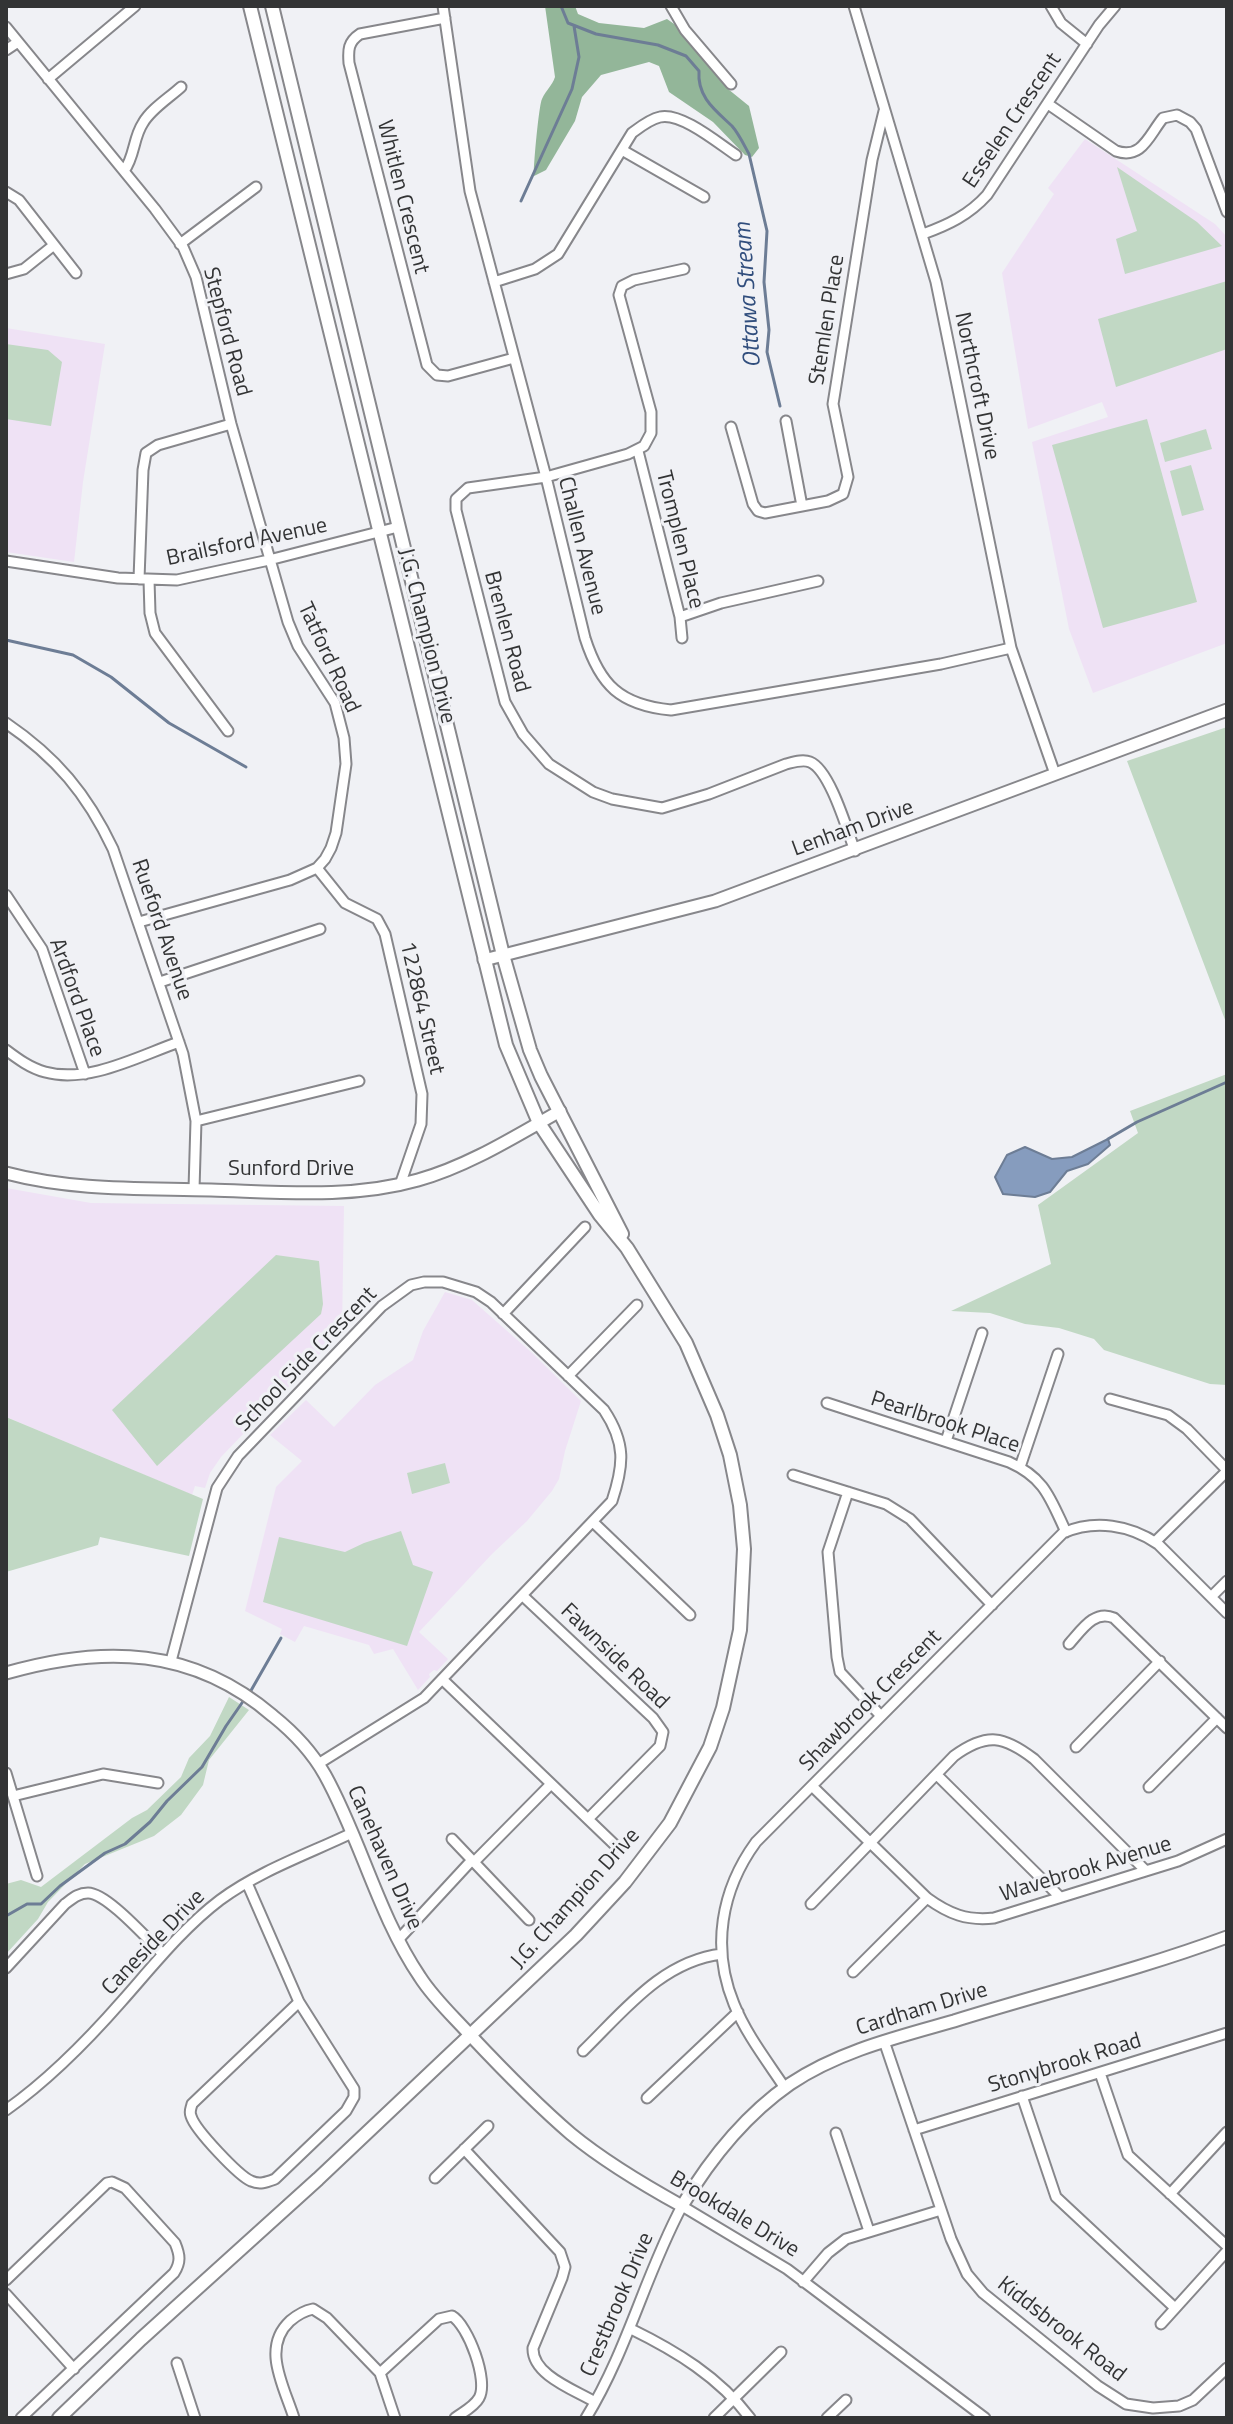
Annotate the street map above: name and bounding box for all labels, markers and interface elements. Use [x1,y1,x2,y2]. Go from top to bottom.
street label: Esselen Crescent [958,48,1068,194]
street label: Whitlen Crescent [370,117,434,277]
water label: Ottawa Stream [730,221,768,369]
street label: Stemlen Place [805,253,851,387]
street label: Stepford Road [196,265,256,399]
street label: Northcroft Drive [947,310,1005,462]
street label: Tromplen Place [649,468,709,612]
street label: Challen Avenue [551,474,611,618]
street label: Brailsford Avenue [164,513,330,573]
street label: J.G. Champion Drive [391,545,461,727]
street label: Brenlen Road [477,569,535,695]
street label: Tatford Road [291,599,365,717]
street label: Lenham Drive [789,795,917,863]
street label: Rueford Avenue [124,856,198,1004]
street label: Ardford Place [42,935,110,1061]
street label: 122864 Street [393,939,449,1077]
street label: Sunford Drive [228,1157,354,1183]
street label: School Side Crescent [231,1282,383,1438]
street label: Pearlbrook Place [867,1386,1023,1460]
street label: Fawnside Road [554,1599,674,1715]
street label: Shawbrook Crescent [795,1625,947,1777]
street label: Canehaven Drive [340,1782,428,1934]
street label: J.G. Champion Drive [506,1823,646,1975]
street label: Wavebrook Avenue [997,1831,1175,1909]
street label: Caneside Drive [97,1885,211,2001]
street label: Cardham Drive [853,1977,991,2043]
street label: Stonybrook Road [985,2028,1145,2100]
street label: Brookdale Drive [665,2166,803,2264]
street label: Crestbrook Drive [576,2229,660,2381]
street label: Kiddsbrook Road [991,2272,1131,2388]

